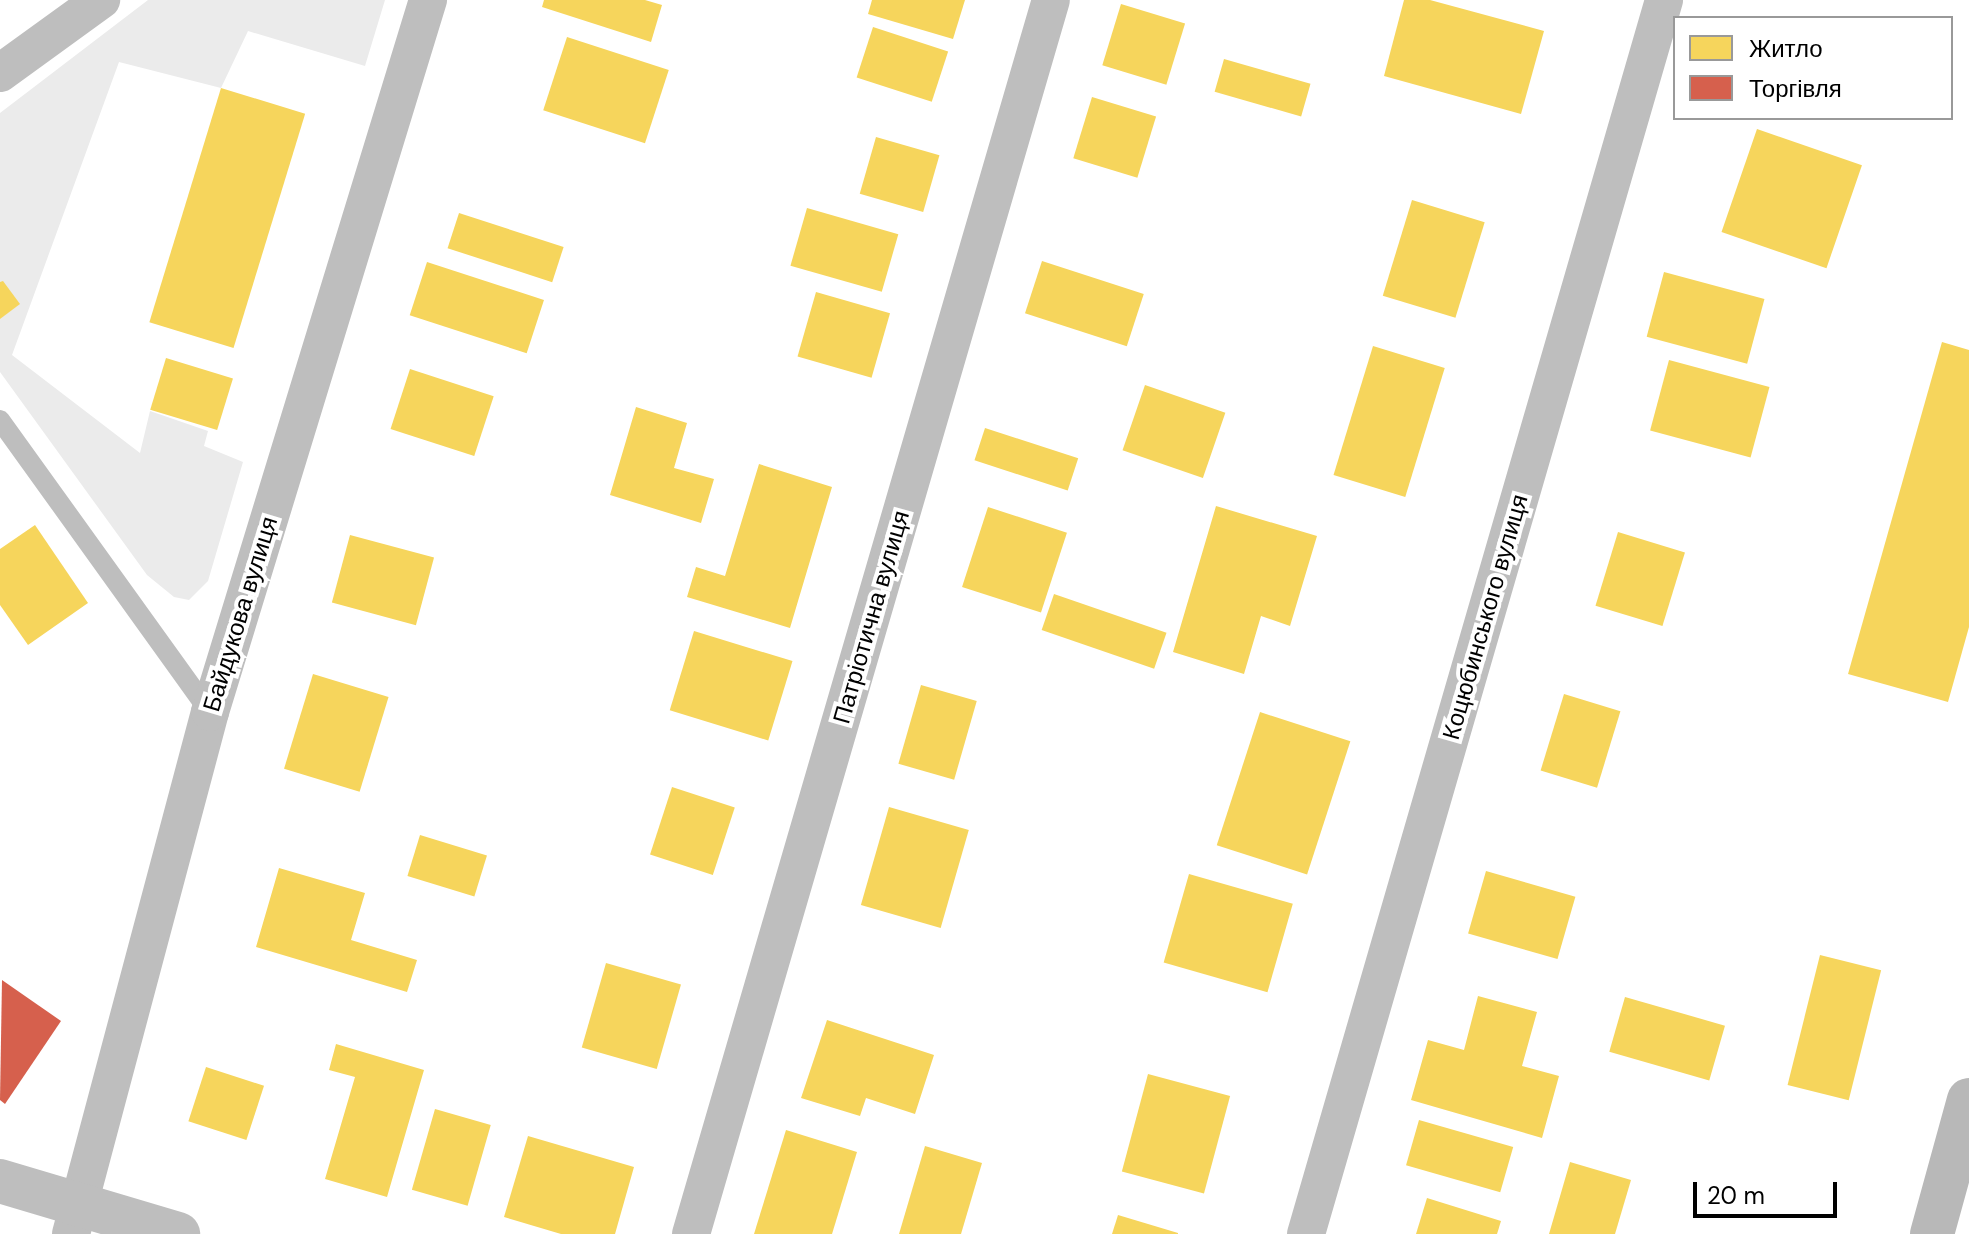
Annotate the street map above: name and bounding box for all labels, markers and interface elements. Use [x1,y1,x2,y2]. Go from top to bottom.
legend [1673,16,1953,120]
text: Житло [1749,33,1823,64]
text: Торгівля [1749,73,1842,104]
street label: Коцюбинського вулиця [1436,491,1534,743]
street label: Патріотична вулиця [827,507,915,727]
street label: Байдукова вулиця [197,513,283,715]
scale bar [1697,1166,1841,1216]
text: 20 m [1707,1180,1765,1211]

